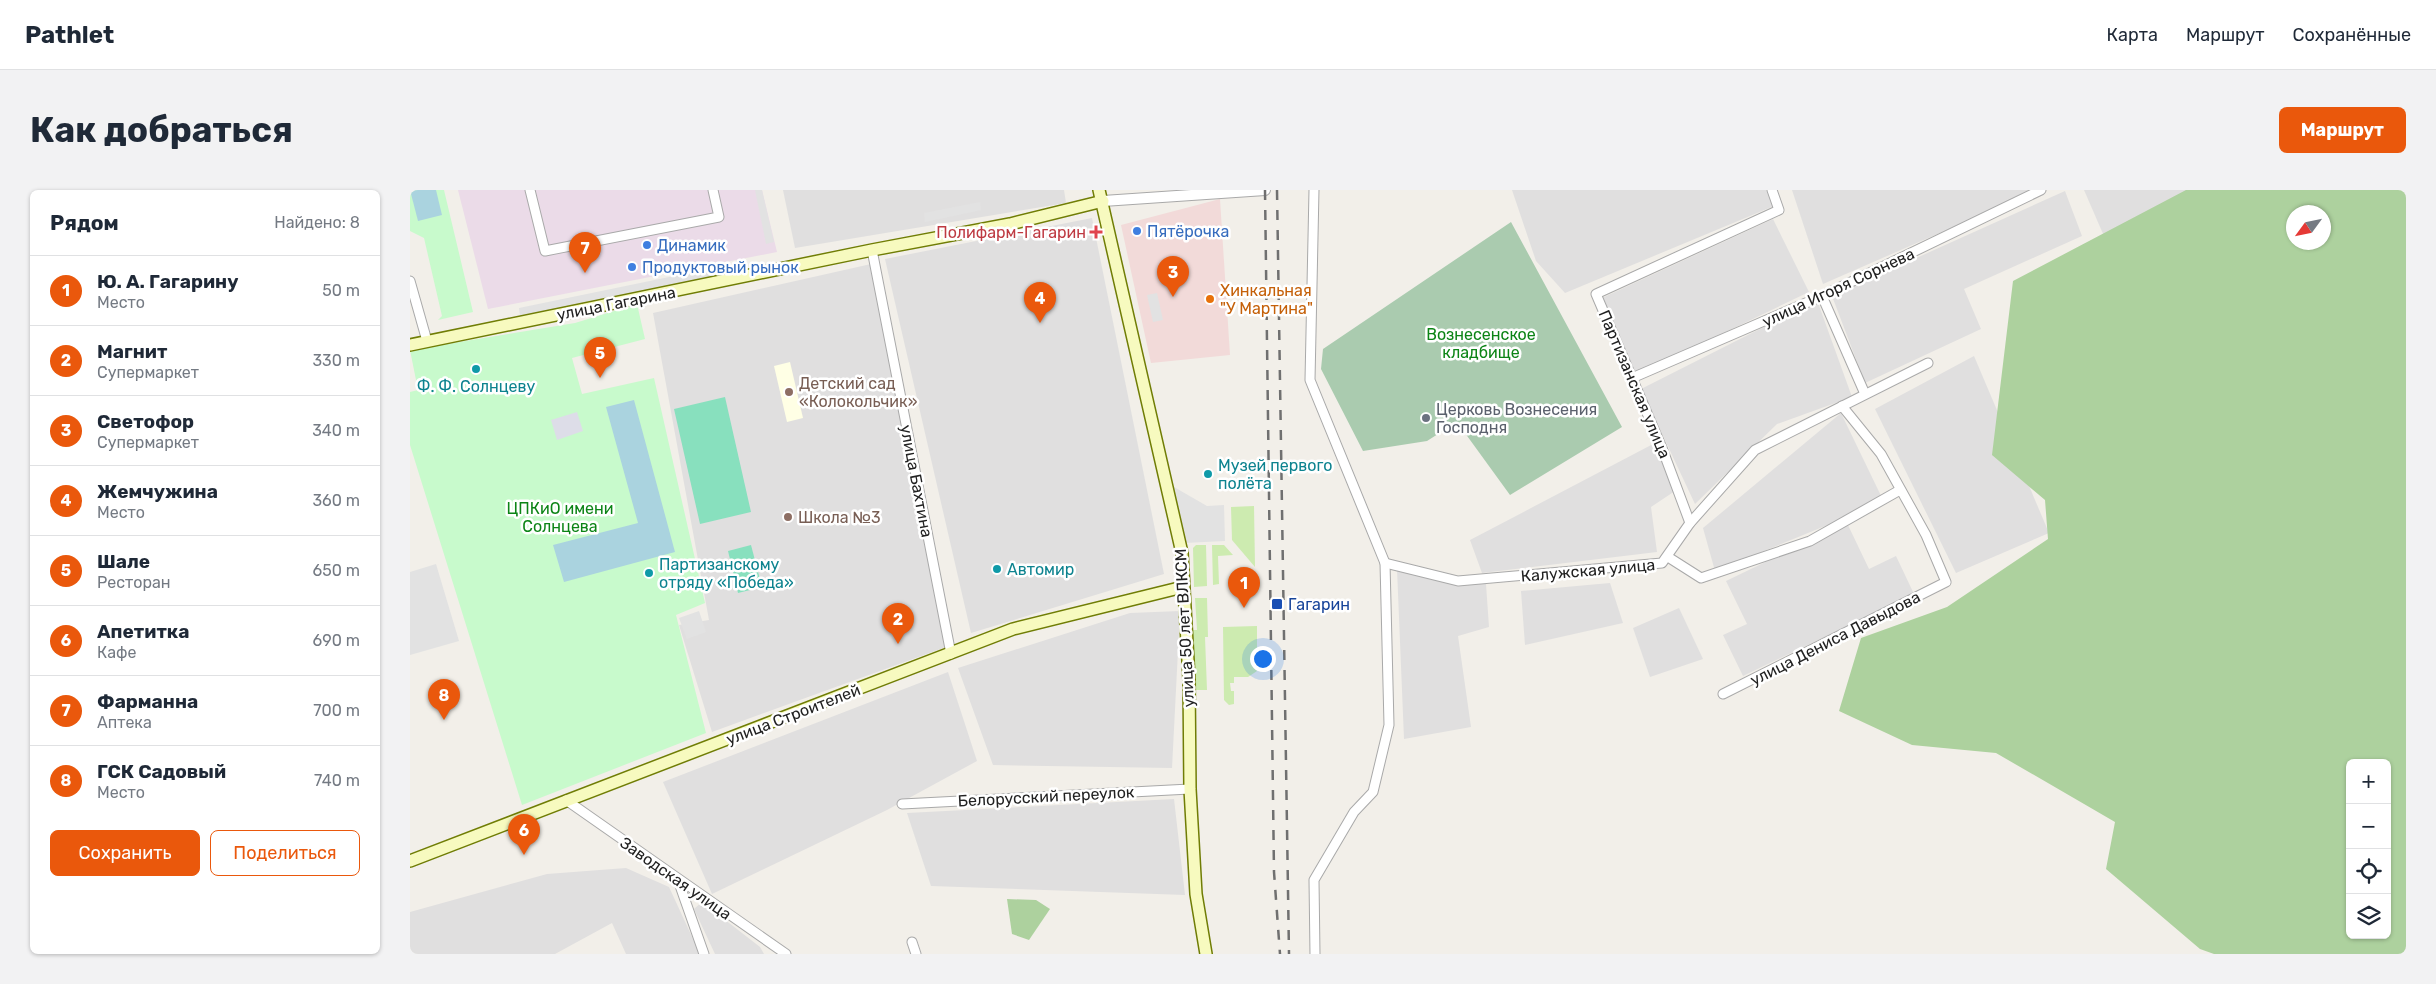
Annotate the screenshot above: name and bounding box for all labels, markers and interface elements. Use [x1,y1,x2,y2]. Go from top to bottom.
text: Pathlet [25,21,114,49]
text: Карта [2107,24,2158,46]
text: Маршрут [2186,24,2265,46]
text: Сохранённые [2293,24,2411,46]
button: Маршрут [2279,107,2406,153]
text: Как добраться [30,109,293,151]
north arrow [2286,205,2331,250]
text: Рядом [50,210,119,235]
text: Найдено: 8 [274,213,360,232]
place label: Пятёрочка [1147,222,1229,241]
place label: Полифарм-Гагарин [936,223,1086,242]
marker: Пятёрочка [1131,225,1143,237]
marker: Полифарм-Гагарин [1090,226,1102,238]
pin: 7 [569,232,601,273]
place label: Динамик [657,236,726,255]
marker: Динамик [641,239,653,251]
street label: улица Игоря Сорнева [1759,244,1917,331]
pin: 3 [1157,256,1189,297]
place label: Продуктовый рынок [642,258,799,277]
marker: Продуктовый рынок [626,261,638,273]
text: Ю. А. Гагарину [97,270,238,293]
text: 1 [62,281,70,300]
text: 50 m [322,281,360,300]
place label: Хинкальная "У Мартина" [1220,281,1313,318]
pin: 4 [1024,282,1056,323]
street label: улица Гагарина [555,283,677,324]
text: Место [97,293,145,312]
marker: Хинкальная "У Мартина" [1204,293,1216,305]
street label: Партизанская улица [1595,307,1674,461]
park label: Вознесенское кладбище [1426,325,1536,362]
pin: 5 [584,337,616,378]
text: Магнит [97,340,167,363]
text: 2 [61,351,71,370]
text: 330 m [312,351,360,370]
text: Супермаркет [97,363,199,382]
marker: Ф. Ф. Солнцеву [470,363,482,375]
place label: Детский сад «Колокольчик» [799,374,918,411]
place label: Ф. Ф. Солнцеву [417,377,536,396]
marker: Детский сад «Колокольчик» [783,386,795,398]
place label: Церковь Вознесения Господня [1436,400,1597,437]
text: Светофор [97,410,194,433]
marker: Церковь Вознесения Господня [1420,412,1432,424]
text: 3 [61,421,71,440]
text: 340 m [312,421,360,440]
street label: улица Бахтина [896,423,937,539]
text: Супермаркет [97,433,199,452]
place label: Музей первого полёта [1218,456,1332,493]
marker: Музей первого полёта [1202,468,1214,480]
text: Жемчужина [97,480,218,503]
text: 4 [61,491,71,510]
text: 360 m [312,491,360,510]
park label: ЦПКиО имени Солнцева [506,499,614,536]
text: Место [97,503,145,522]
place label: Школа №3 [798,508,881,527]
marker: Школа №3 [782,511,794,523]
street label: улица 50 лет ВЛКСМ [1171,548,1198,708]
text: Шале [97,550,150,573]
place label: Партизанскому отряду «Победа» [659,555,794,592]
street label: Калужская улица [1520,555,1656,586]
place label: Автомир [1007,560,1074,579]
text: 5 [61,561,71,580]
text: 650 m [313,561,360,580]
marker: Автомир [991,563,1003,575]
marker: Партизанскому отряду «Победа» [643,567,655,579]
pin: 1 [1228,567,1260,608]
text: Ресторан [97,573,171,592]
street label: улица Дениса Давыдова [1747,587,1923,690]
place label: Гагарин [1288,595,1350,614]
marker: Гагарин [1270,597,1284,611]
pin: 2 [882,603,914,644]
text: Апетитка [97,620,190,643]
text: 6 [61,631,71,650]
text: 690 m [313,631,360,650]
text: Кафе [97,643,137,662]
your location [1250,646,1276,672]
pin: 8 [428,679,460,720]
street label: улица Строителей [723,680,863,749]
text: Фарманна [97,690,198,713]
text: 7 [61,701,71,720]
text: 700 m [313,701,360,720]
text: Аптека [97,713,152,732]
map controls [2346,759,2391,939]
button: + [2346,759,2391,804]
text: ГСК Садовый [97,760,226,783]
text: 8 [61,771,71,790]
text: 740 m [314,771,360,790]
street label: Белорусский переулок [957,782,1135,811]
text: Место [97,783,145,802]
button: − [2346,804,2391,849]
pin: 6 [508,814,540,855]
button: Сохранить [50,830,200,876]
button: Поделиться [210,830,360,876]
street label: Заводская улица [616,833,735,924]
button: locate [2346,849,2391,894]
button: layers [2346,894,2391,939]

